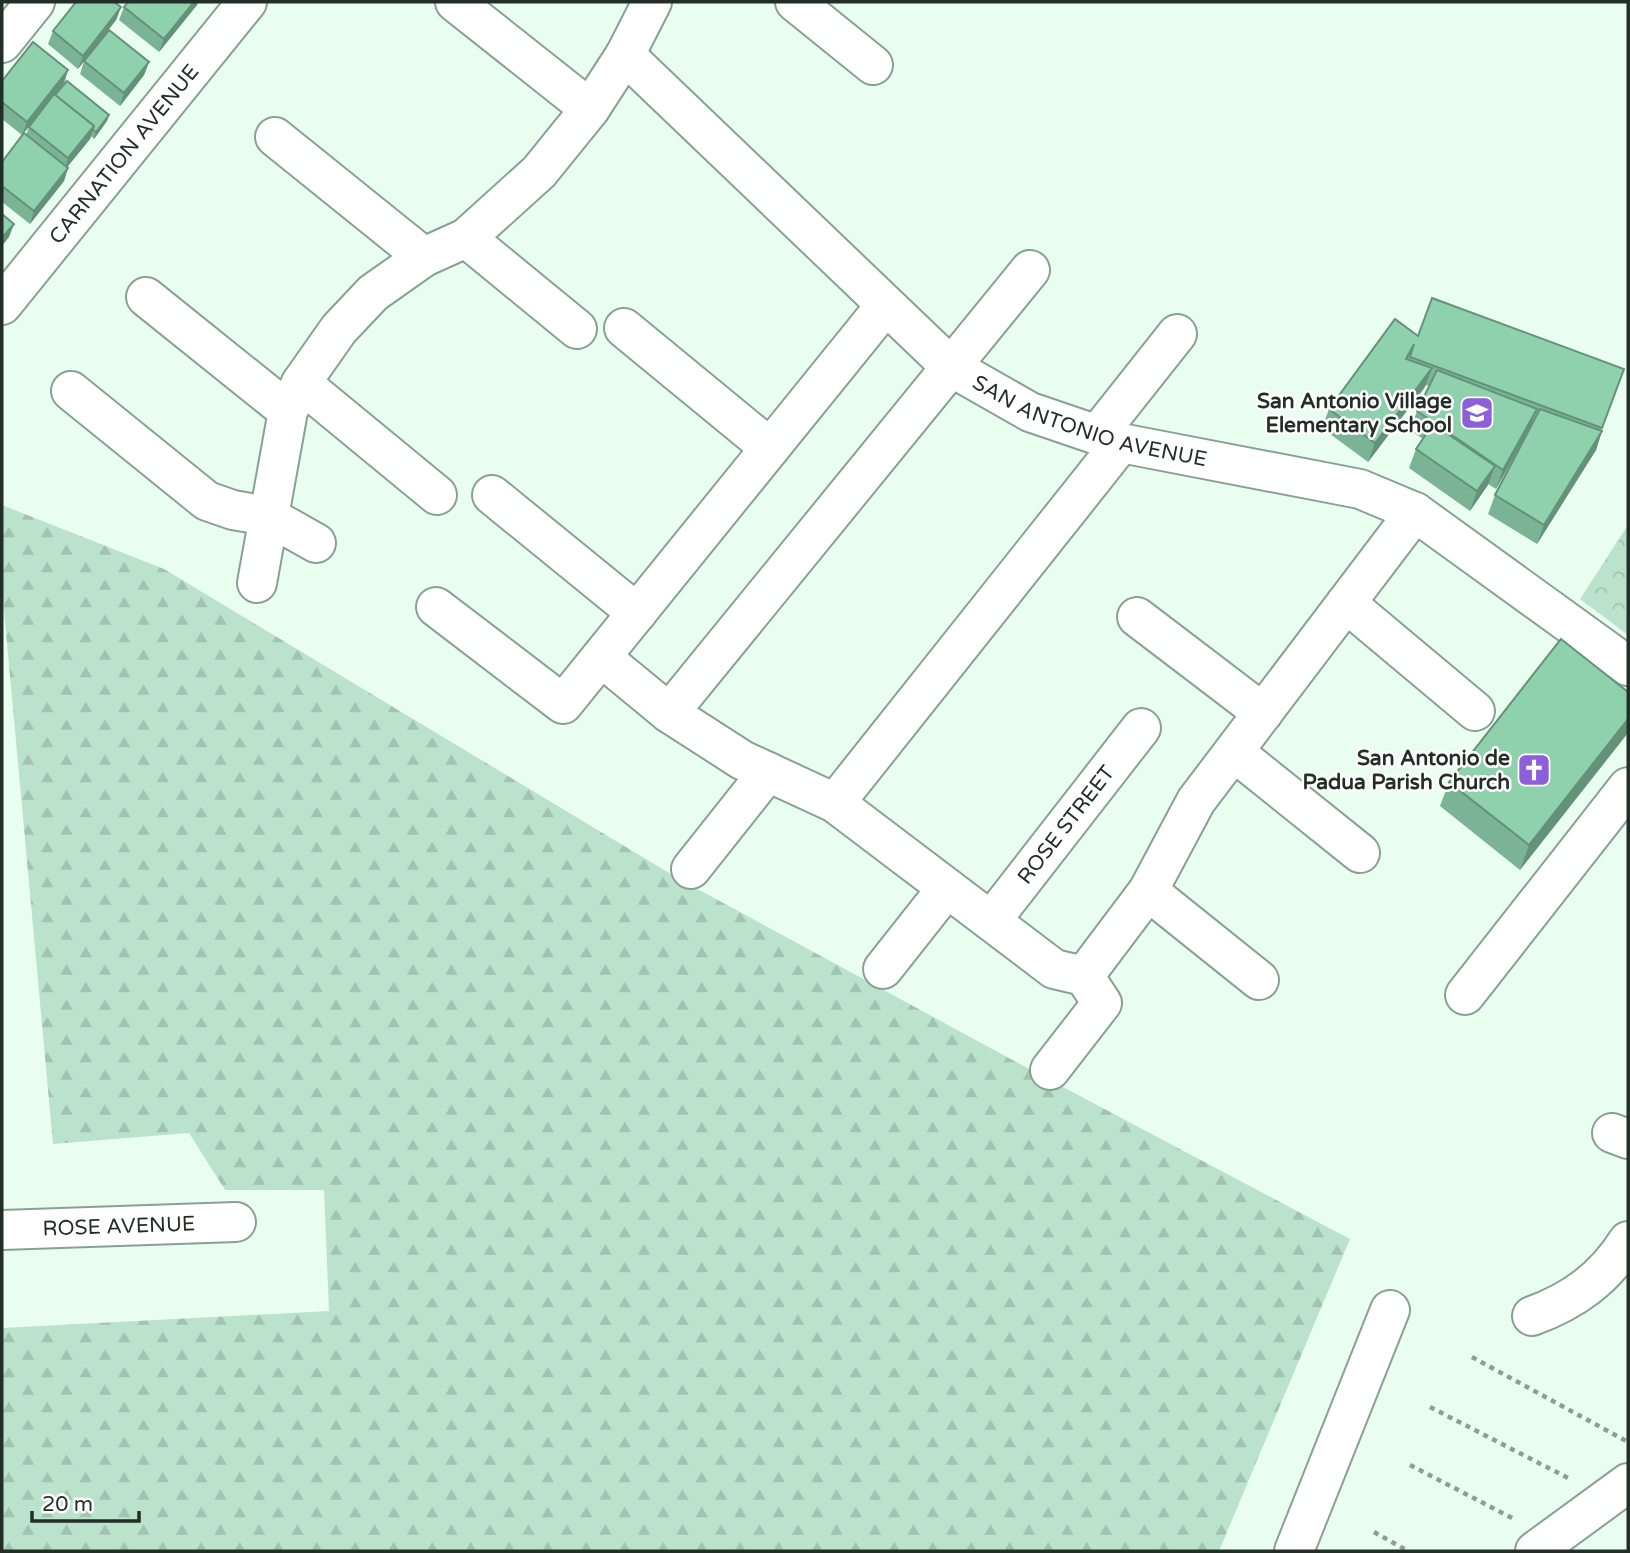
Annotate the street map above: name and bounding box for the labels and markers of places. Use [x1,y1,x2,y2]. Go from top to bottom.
place label: San Antonio Village Elementary School [1257,389,1452,438]
school or university icon: San Antonio Village Elementary School [1458,394,1496,432]
place label: San Antonio de Padua Parish Church [1303,746,1510,795]
church icon: San Antonio de Padua Parish Church [1515,751,1553,789]

